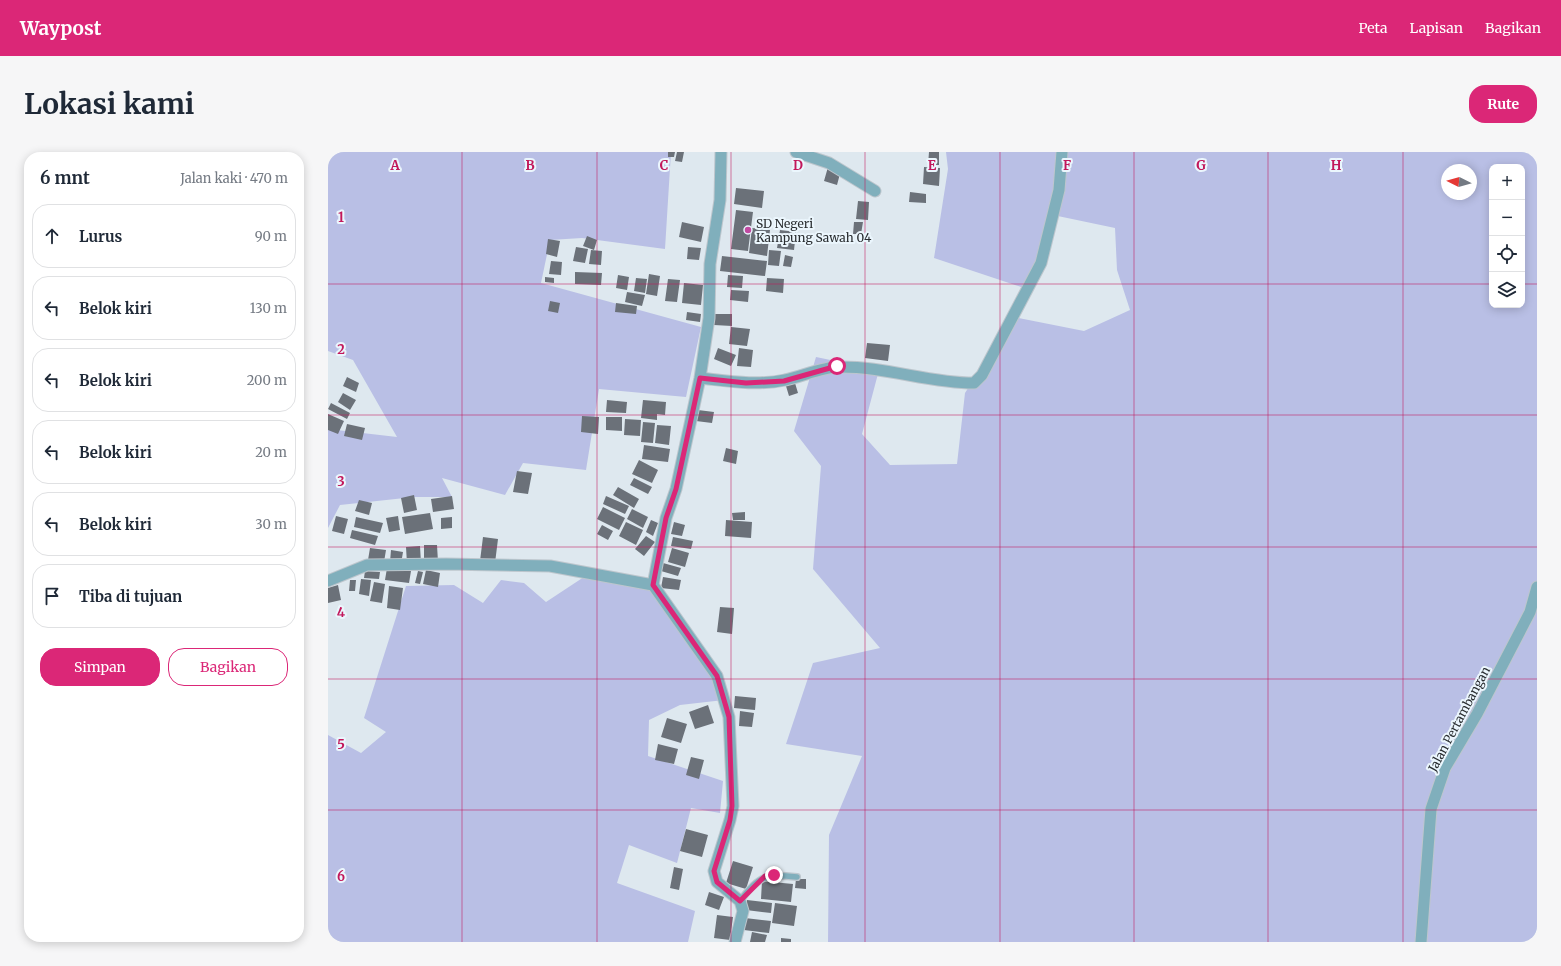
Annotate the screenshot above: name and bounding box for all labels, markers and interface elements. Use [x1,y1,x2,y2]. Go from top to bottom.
text: Waypost [20,16,101,40]
text: Peta [1358,19,1388,37]
text: Lapisan [1410,19,1463,37]
text: Bagikan [1485,19,1541,37]
button: Rute [1469,85,1537,123]
text: Lokasi kami [24,86,194,122]
text: A [389,157,400,174]
text: B [525,157,535,174]
text: C [660,157,669,174]
text: D [793,157,803,174]
text: E [928,157,937,174]
text: F [1063,157,1071,174]
text: G [1196,157,1206,174]
text: H [1331,157,1342,174]
north arrow [1441,164,1477,200]
map controls [1489,164,1525,308]
button: + [1489,164,1525,200]
text: 6 mnt [40,167,90,189]
text: Jalan kaki · 470 m [180,170,288,187]
button: − [1489,200,1525,236]
text: 1 [338,209,344,226]
place label: SD Negeri Kampung Sawah 04 [756,216,872,245]
icon: ahead [41,225,63,247]
marker: SD Negeri Kampung Sawah 04 [743,225,753,235]
text: Lurus [79,227,122,246]
text: 90 m [255,228,287,245]
button: locate [1489,236,1525,272]
button: layers [1489,272,1525,308]
icon: left [41,297,63,319]
text: Belok kiri [79,299,152,318]
text: 130 m [250,300,287,317]
text: 2 [337,341,345,358]
route start [828,357,846,375]
icon: left [41,369,63,391]
text: Belok kiri [79,371,152,390]
text: 200 m [247,372,287,389]
icon: left [41,441,63,463]
text: Belok kiri [79,443,152,462]
text: 20 m [255,444,287,461]
text: 3 [337,473,345,490]
icon: left [41,513,63,535]
text: Belok kiri [79,515,152,534]
text: 30 m [255,516,287,533]
icon: arrive [41,585,63,607]
text: Tiba di tujuan [79,587,182,606]
text: 4 [337,604,346,621]
button: Simpan [40,648,160,686]
button: Bagikan [168,648,288,686]
street label: Jalan Pertambangan [1424,664,1493,775]
text: 5 [337,736,345,753]
route end [765,866,783,884]
text: 6 [337,868,345,885]

